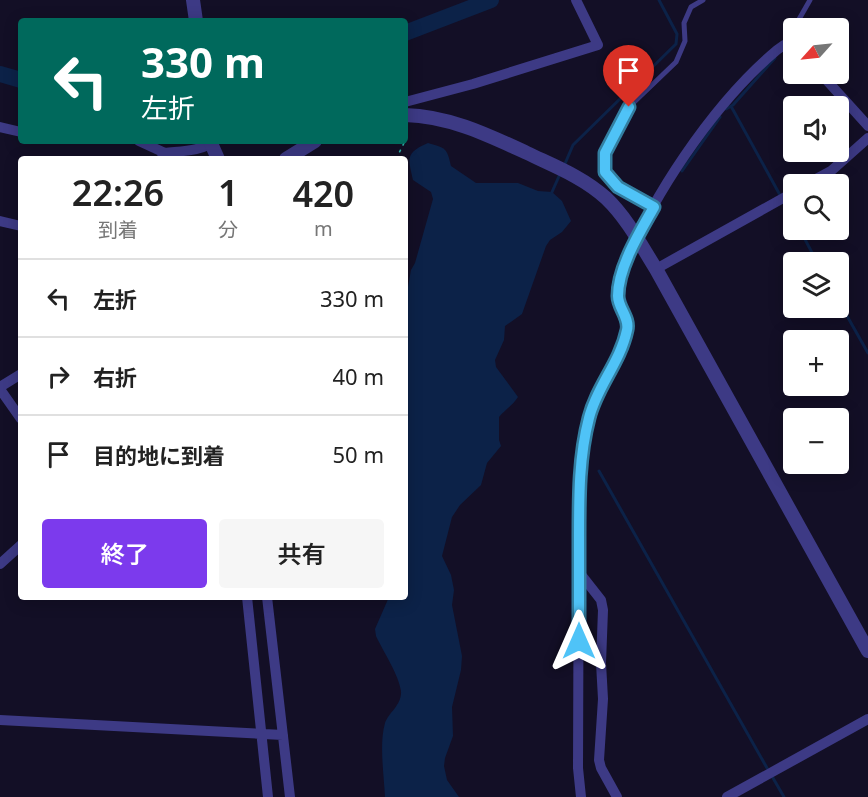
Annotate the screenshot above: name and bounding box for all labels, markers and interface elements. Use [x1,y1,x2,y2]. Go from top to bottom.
north arrow [783,18,849,84]
map controls [783,18,849,474]
text: 330 m [141,33,265,90]
icon: left [42,42,120,120]
pin [603,45,654,107]
icon: arrive [612,54,645,87]
text: 左折 [141,89,195,126]
button: sound [783,96,849,162]
text: 22:26 [72,168,164,217]
text: 1 [218,168,239,217]
text: 420 [292,169,354,218]
button: search [783,174,849,240]
text: m [314,215,333,242]
text: 到着 [98,216,138,243]
text: 分 [218,216,238,243]
button: layers [783,252,849,318]
icon: left [42,282,75,315]
text: 330 m [320,283,384,313]
text: 左折 [93,284,137,314]
button: + [783,330,849,396]
icon: right [42,360,75,393]
text: 40 m [333,361,384,391]
text: 右折 [93,362,137,392]
button: − [783,408,849,474]
icon: arrive [42,438,75,471]
text: 50 m [333,439,384,469]
text: 目的地に到着 [93,440,225,470]
button: 終了 [42,519,207,588]
button: 共有 [219,519,384,588]
position arrow [547,609,611,673]

